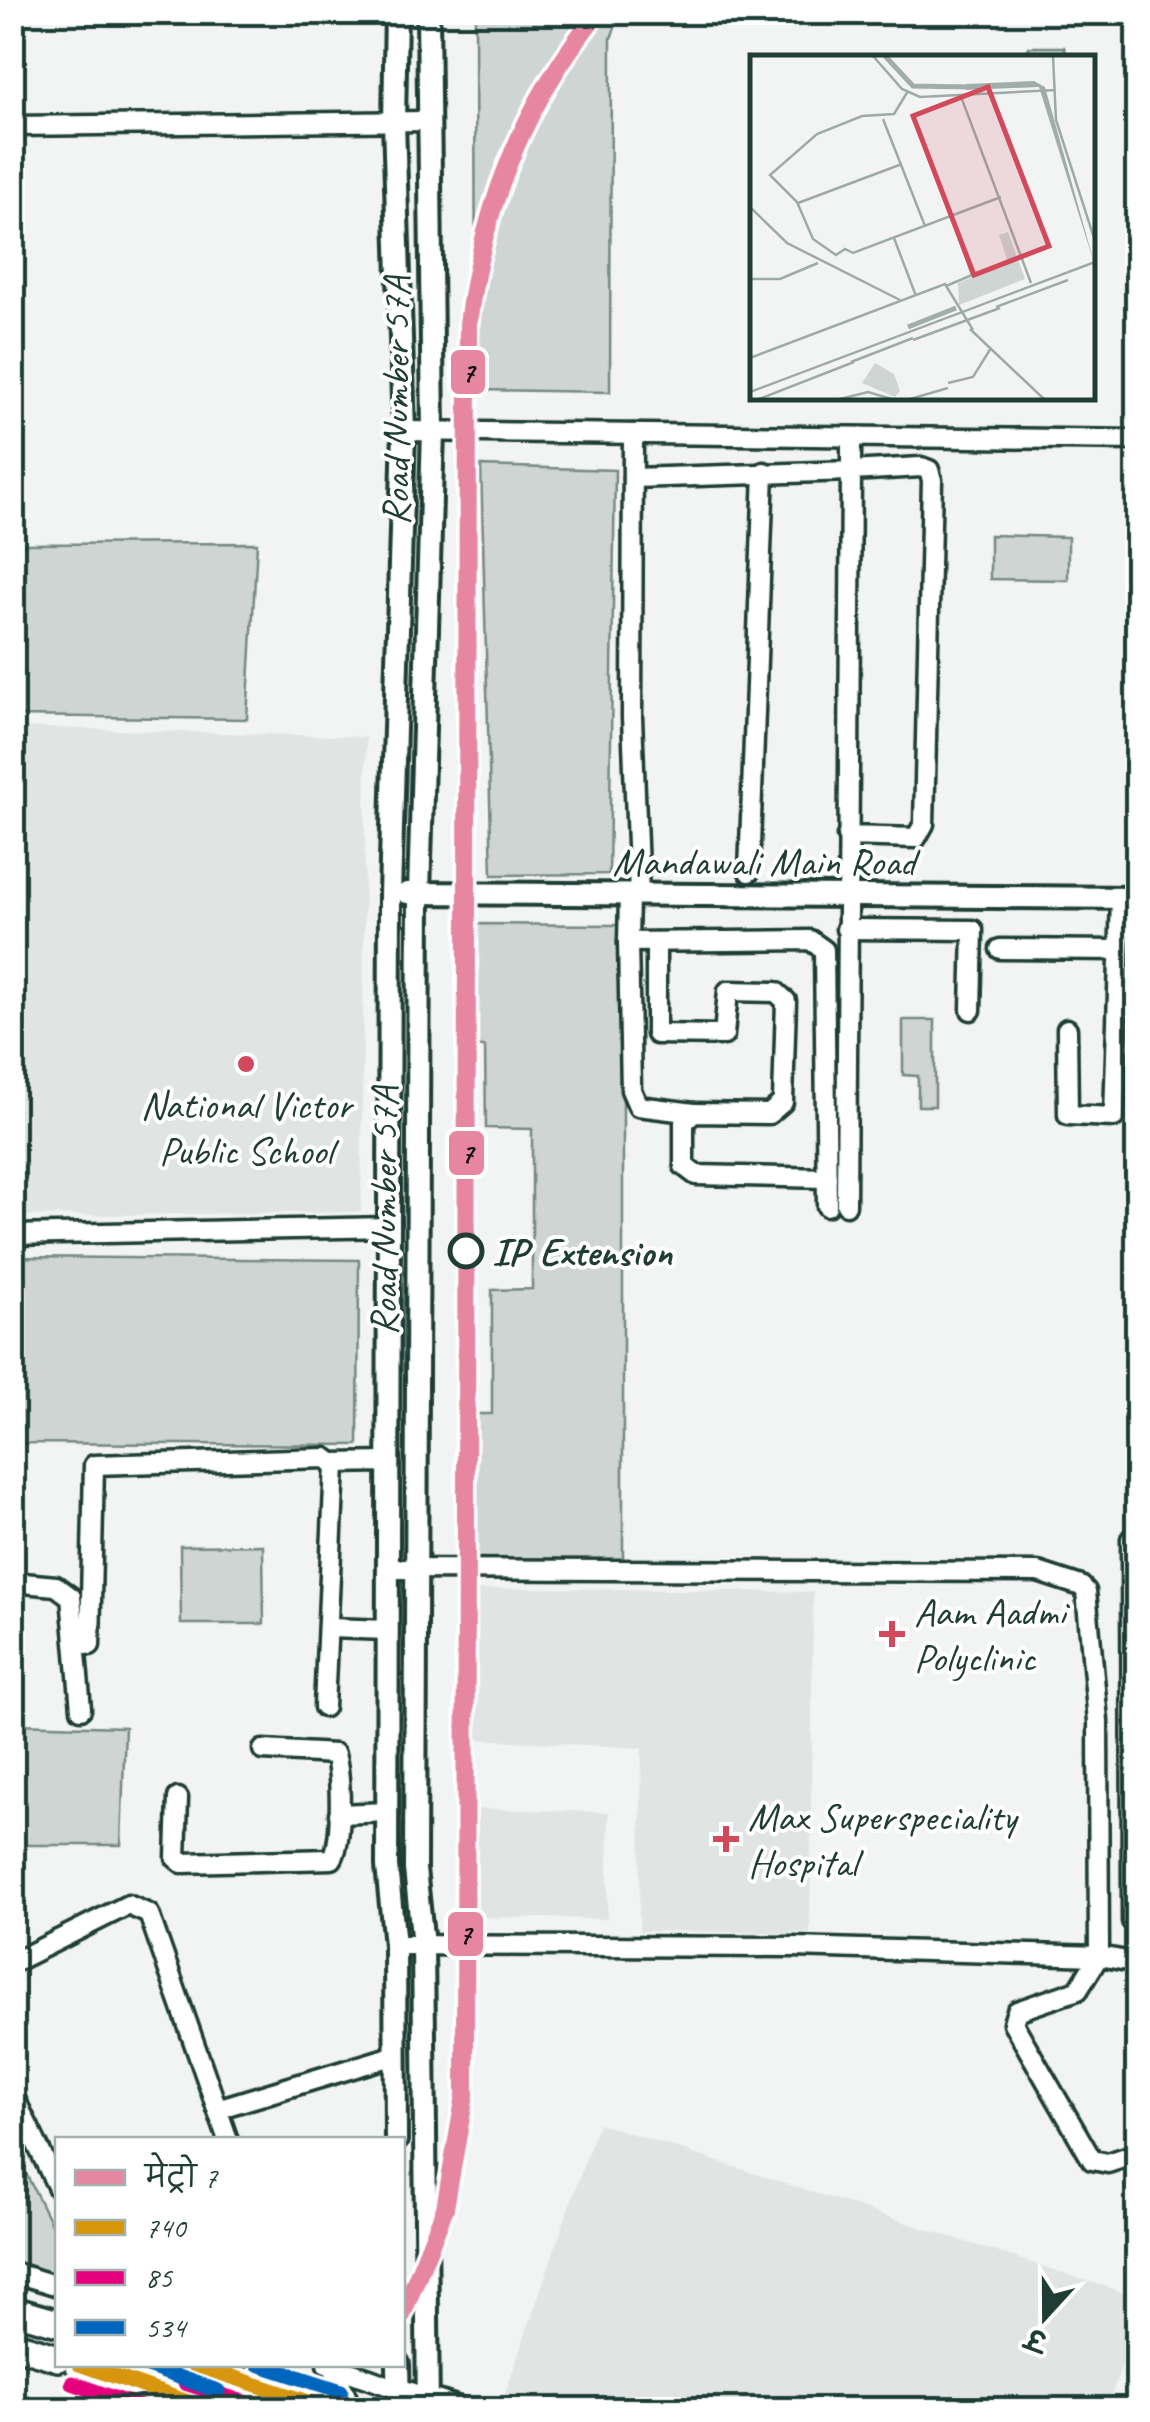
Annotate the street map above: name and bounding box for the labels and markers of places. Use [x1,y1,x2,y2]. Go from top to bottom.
marker: National Victor Public School [235,1053,257,1075]
place label: National Victor Public School [140,1080,355,1176]
place label: IP Extension [492,1227,673,1277]
marker: IP Extension [449,1234,483,1268]
place label: Aam Aadmi Polyclinic [914,1587,1070,1683]
marker: Aam Aadmi Polyclinic [879,1621,905,1647]
place label: Max Superspeciality Hospital [748,1792,1019,1888]
marker: Max Superspeciality Hospital [713,1826,739,1852]

